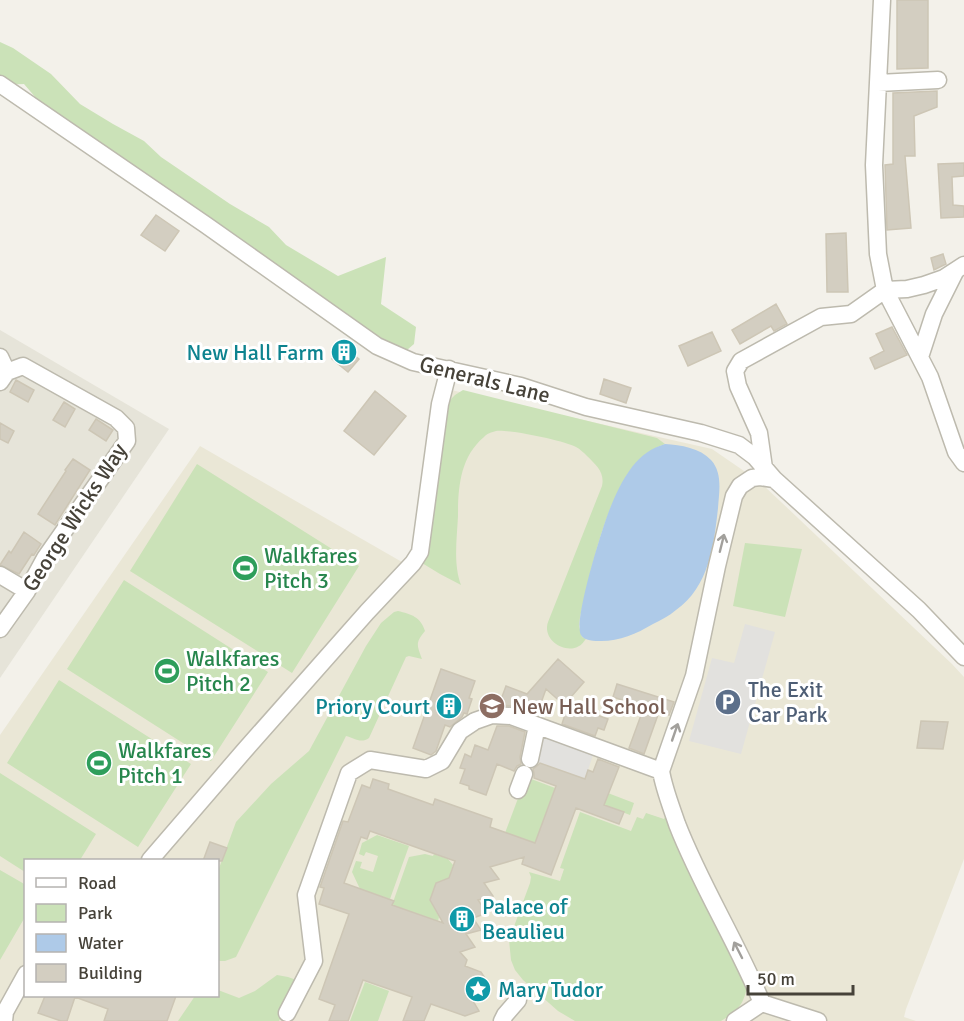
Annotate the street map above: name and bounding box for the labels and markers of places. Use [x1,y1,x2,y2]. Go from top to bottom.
building icon: New Hall Farm [329,337,359,367]
place label: New Hall Farm [187,339,324,366]
place label: Walkfares Pitch 3 [264,542,357,594]
sports icon: Walkfares Pitch 3 [230,553,260,583]
place label: Walkfares Pitch 2 [186,645,279,697]
sports icon: Walkfares Pitch 2 [152,656,182,686]
place label: The Exit Car Park [748,676,828,728]
parking icon: The Exit Car Park [713,687,743,717]
building icon: Priory Court [434,691,464,721]
school or university icon: New Hall School [477,691,507,721]
place label: Priory Court [315,693,430,720]
place label: New Hall School [512,693,666,720]
place label: Walkfares Pitch 1 [118,737,211,789]
sports icon: Walkfares Pitch 1 [84,748,114,778]
place label: Palace of Beaulieu [482,893,569,945]
building icon: Palace of Beaulieu [447,904,477,934]
place icon: Mary Tudor [463,974,493,1004]
place label: Mary Tudor [498,976,603,1003]

